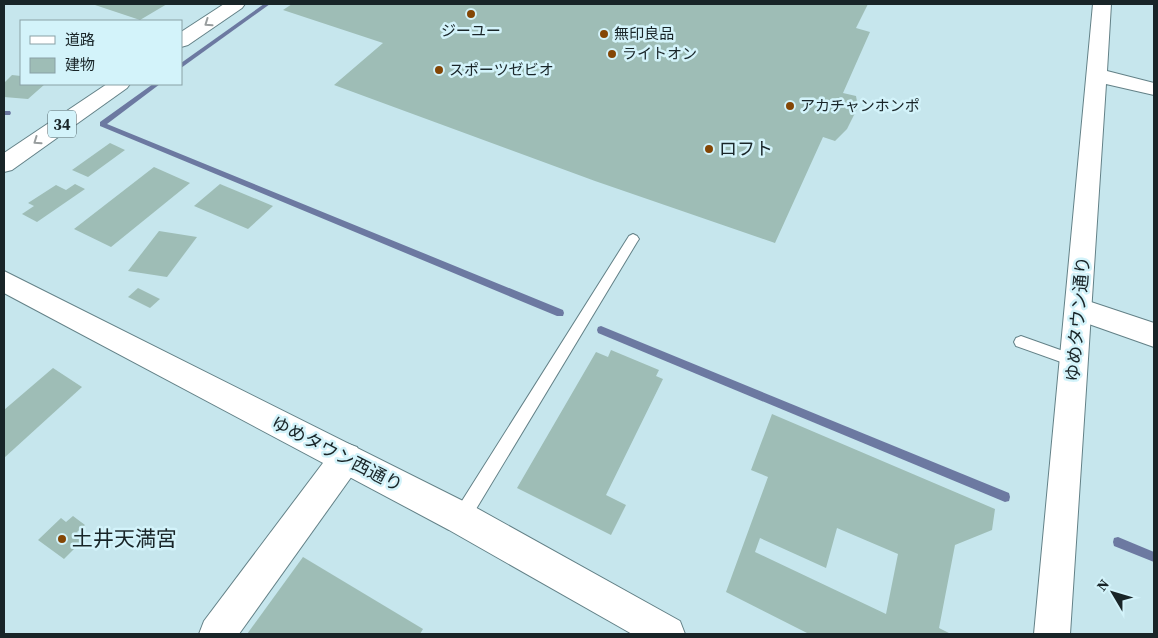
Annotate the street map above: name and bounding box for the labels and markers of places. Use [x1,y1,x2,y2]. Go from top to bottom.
marker: ジーユー [465,8,477,20]
place label: ジーユー [441,20,501,41]
place label: 無印良品 [614,23,674,44]
marker: 無印良品 [598,28,610,40]
place label: ライトオン [622,43,697,64]
marker: ライトオン [606,48,618,60]
place label: スポーツゼビオ [449,59,554,80]
marker: スポーツゼビオ [433,64,445,76]
place label: アカチャンホンポ [800,95,920,116]
marker: アカチャンホンポ [784,100,796,112]
place label: ロフト [719,136,773,161]
marker: ロフト [703,143,715,155]
place label: 土井天満宮 [72,524,177,553]
marker: 土井天満宮 [56,533,68,545]

